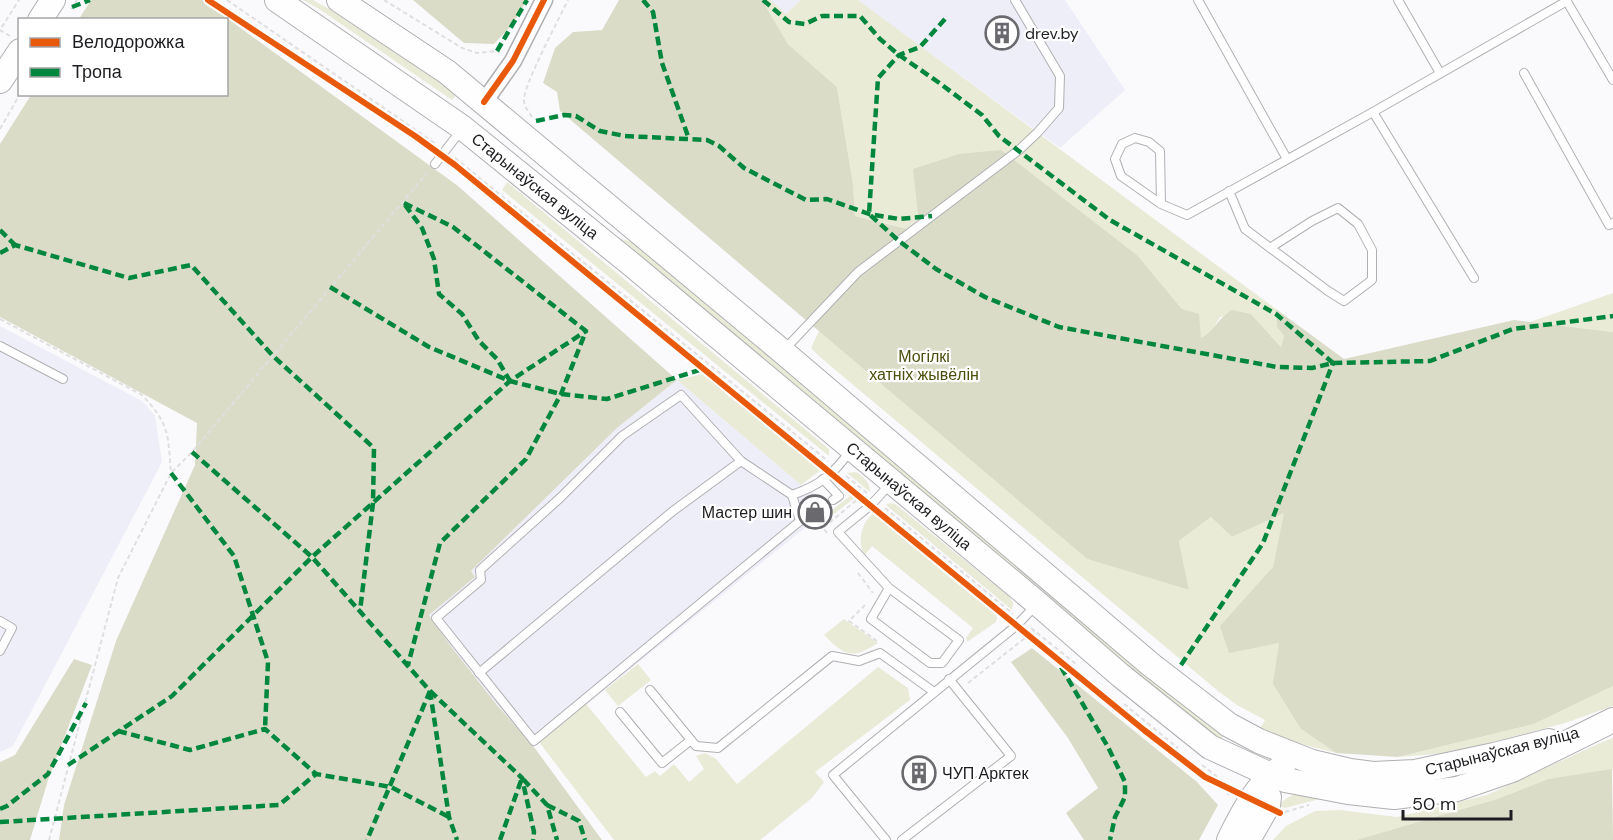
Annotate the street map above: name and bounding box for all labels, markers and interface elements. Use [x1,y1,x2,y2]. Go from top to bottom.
building icon: drev.by [984,15,1020,51]
legend [18,18,228,96]
place label: drev.by [1025,23,1079,44]
text: Велодорожка [72,30,185,54]
text: Тропа [72,60,123,84]
street label: Старынаўская вуліца [467,128,603,244]
park label: Могілкі хатніх жывёлін [869,346,979,385]
street label: Старынаўская вуліца [842,437,976,555]
shop icon: Мастер шин [797,494,833,530]
place label: Мастер шин [702,502,792,523]
street label: Старынаўская вуліца [1423,722,1581,780]
building icon: ЧУП Арктек [901,755,937,791]
place label: ЧУП Арктек [942,763,1029,784]
scale bar [1403,783,1511,821]
text: 50 m [1412,792,1456,816]

